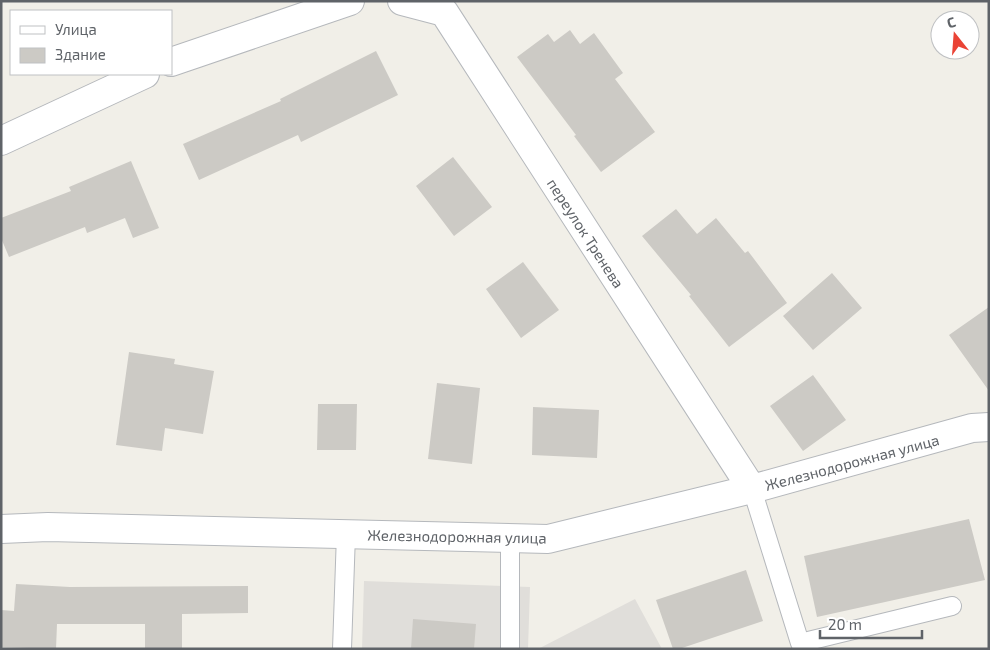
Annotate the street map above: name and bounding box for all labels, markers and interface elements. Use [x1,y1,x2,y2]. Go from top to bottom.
legend [10,10,172,75]
north arrow [930,10,980,60]
text: С [945,13,957,31]
text: Улица [55,20,97,38]
text: Здание [55,45,106,63]
street label: переулок Тренева [543,175,628,292]
street label: Железнодорожная улица [763,430,941,495]
street label: Железнодорожная улица [367,525,547,548]
scale bar [820,608,922,640]
text: 20 m [828,615,862,633]

